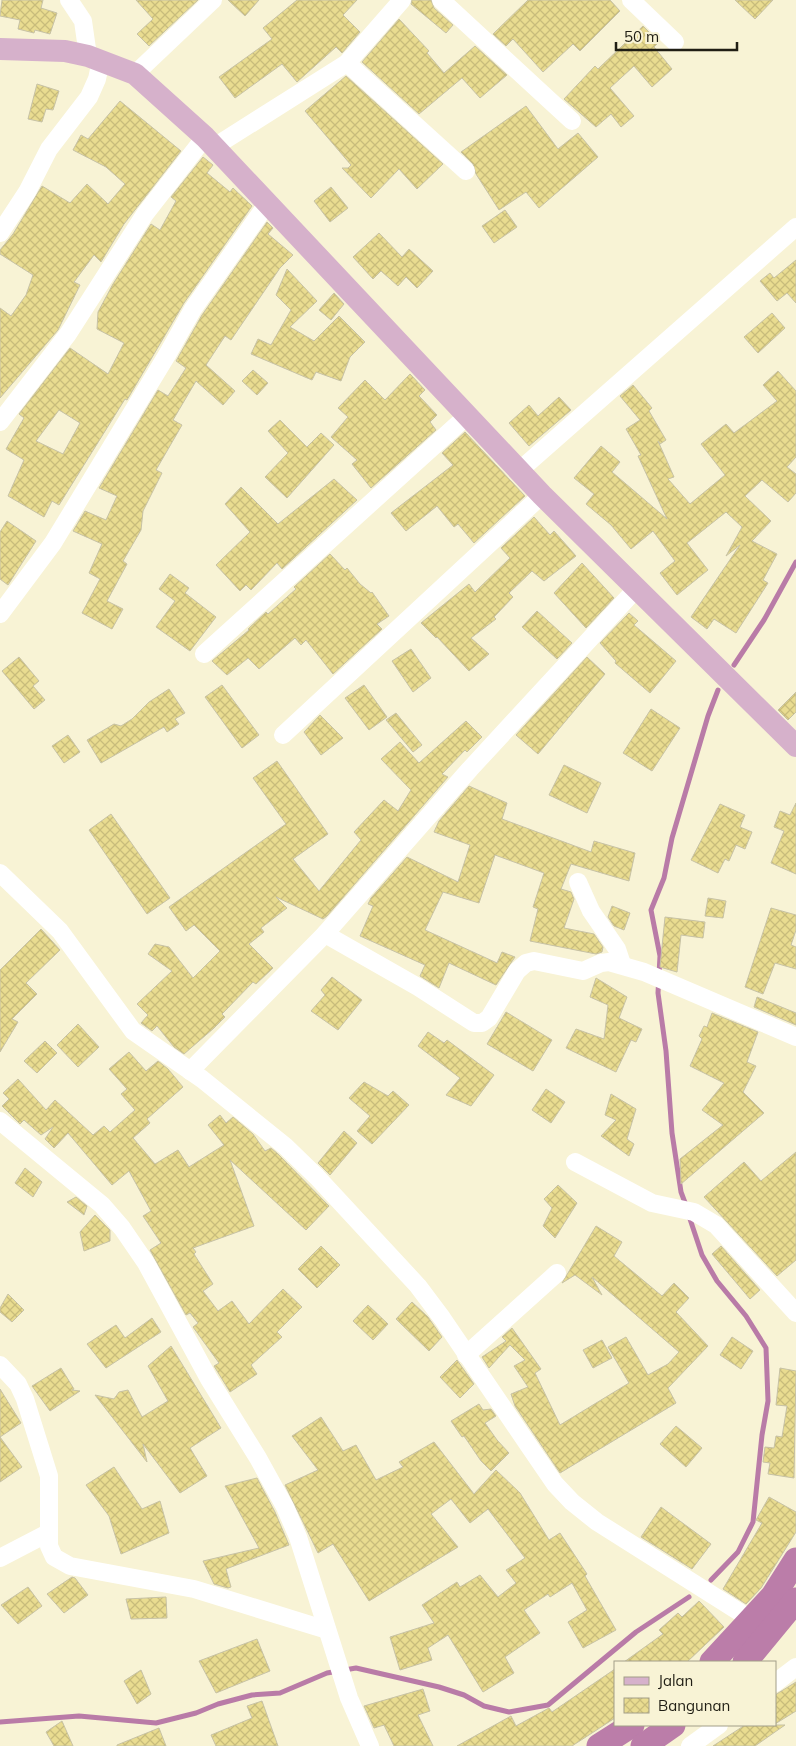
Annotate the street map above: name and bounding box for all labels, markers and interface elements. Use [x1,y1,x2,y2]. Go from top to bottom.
scale bar [616,20,737,52]
text: 50 m [624,27,659,46]
legend [614,1661,776,1726]
text: Jalan [658,1671,693,1690]
text: Bangunan [658,1696,730,1715]

